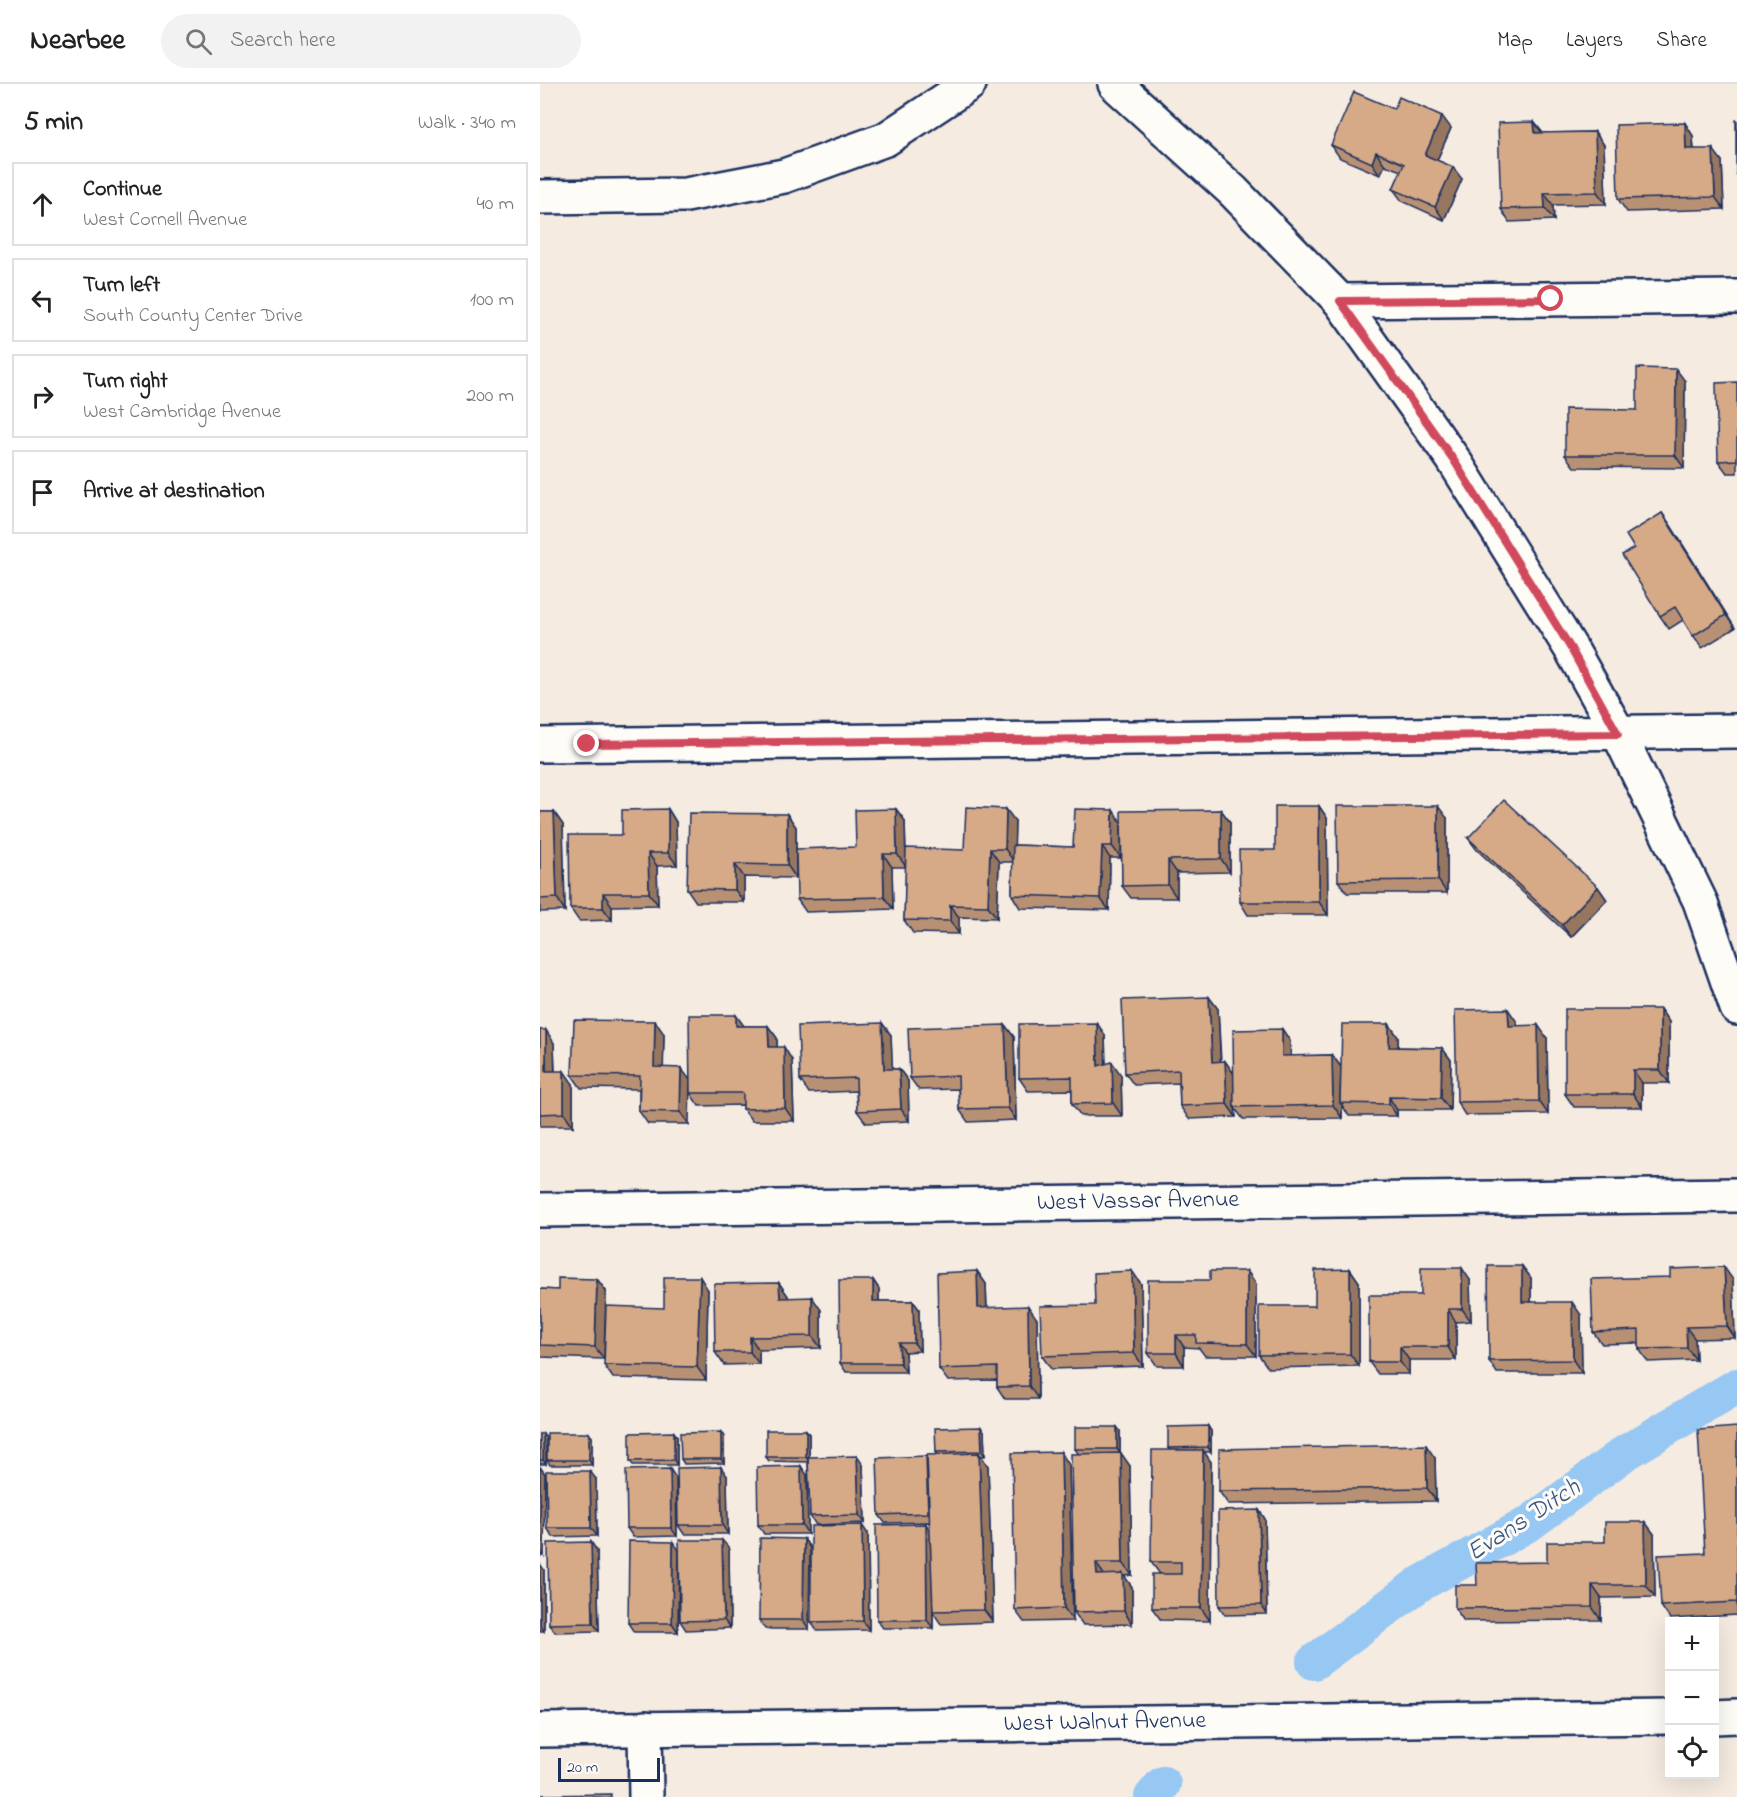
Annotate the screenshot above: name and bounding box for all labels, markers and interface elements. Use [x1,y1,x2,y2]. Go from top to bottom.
search box [161,14,581,68]
text: Nearbee [30,21,125,62]
icon: search [182,25,215,58]
text: Search here [230,25,336,57]
text: Map [1497,26,1533,56]
text: Layers [1566,26,1623,56]
text: Share [1656,26,1707,56]
text: 5 min [24,104,83,142]
text: Walk · 340 m [418,109,516,138]
text: Continue [83,174,162,206]
icon: ahead [26,188,59,221]
text: 40 m [477,190,514,219]
text: West Cornell Avenue [83,206,247,235]
text: Turn left [83,270,160,302]
icon: left [26,284,59,317]
route start [1537,285,1563,311]
text: 100 m [470,286,514,315]
text: South County Center Drive [83,302,303,331]
text: Turn right [83,366,168,398]
icon: right [26,380,59,413]
text: 200 m [466,382,514,411]
text: West Cambridge Avenue [83,398,281,427]
icon: arrive [26,476,59,509]
text: Arrive at destination [83,476,265,508]
route end [573,730,599,756]
street label: West Vassar Avenue [1036,1183,1240,1221]
water label: Evans Ditch [1460,1470,1589,1572]
map controls [1665,1617,1719,1779]
button: + [1665,1617,1719,1671]
button: − [1665,1671,1719,1725]
street label: West Walnut Avenue [1003,1704,1207,1742]
button: locate [1665,1725,1719,1779]
scale bar [558,1755,660,1782]
text: 20 m [567,1756,598,1780]

